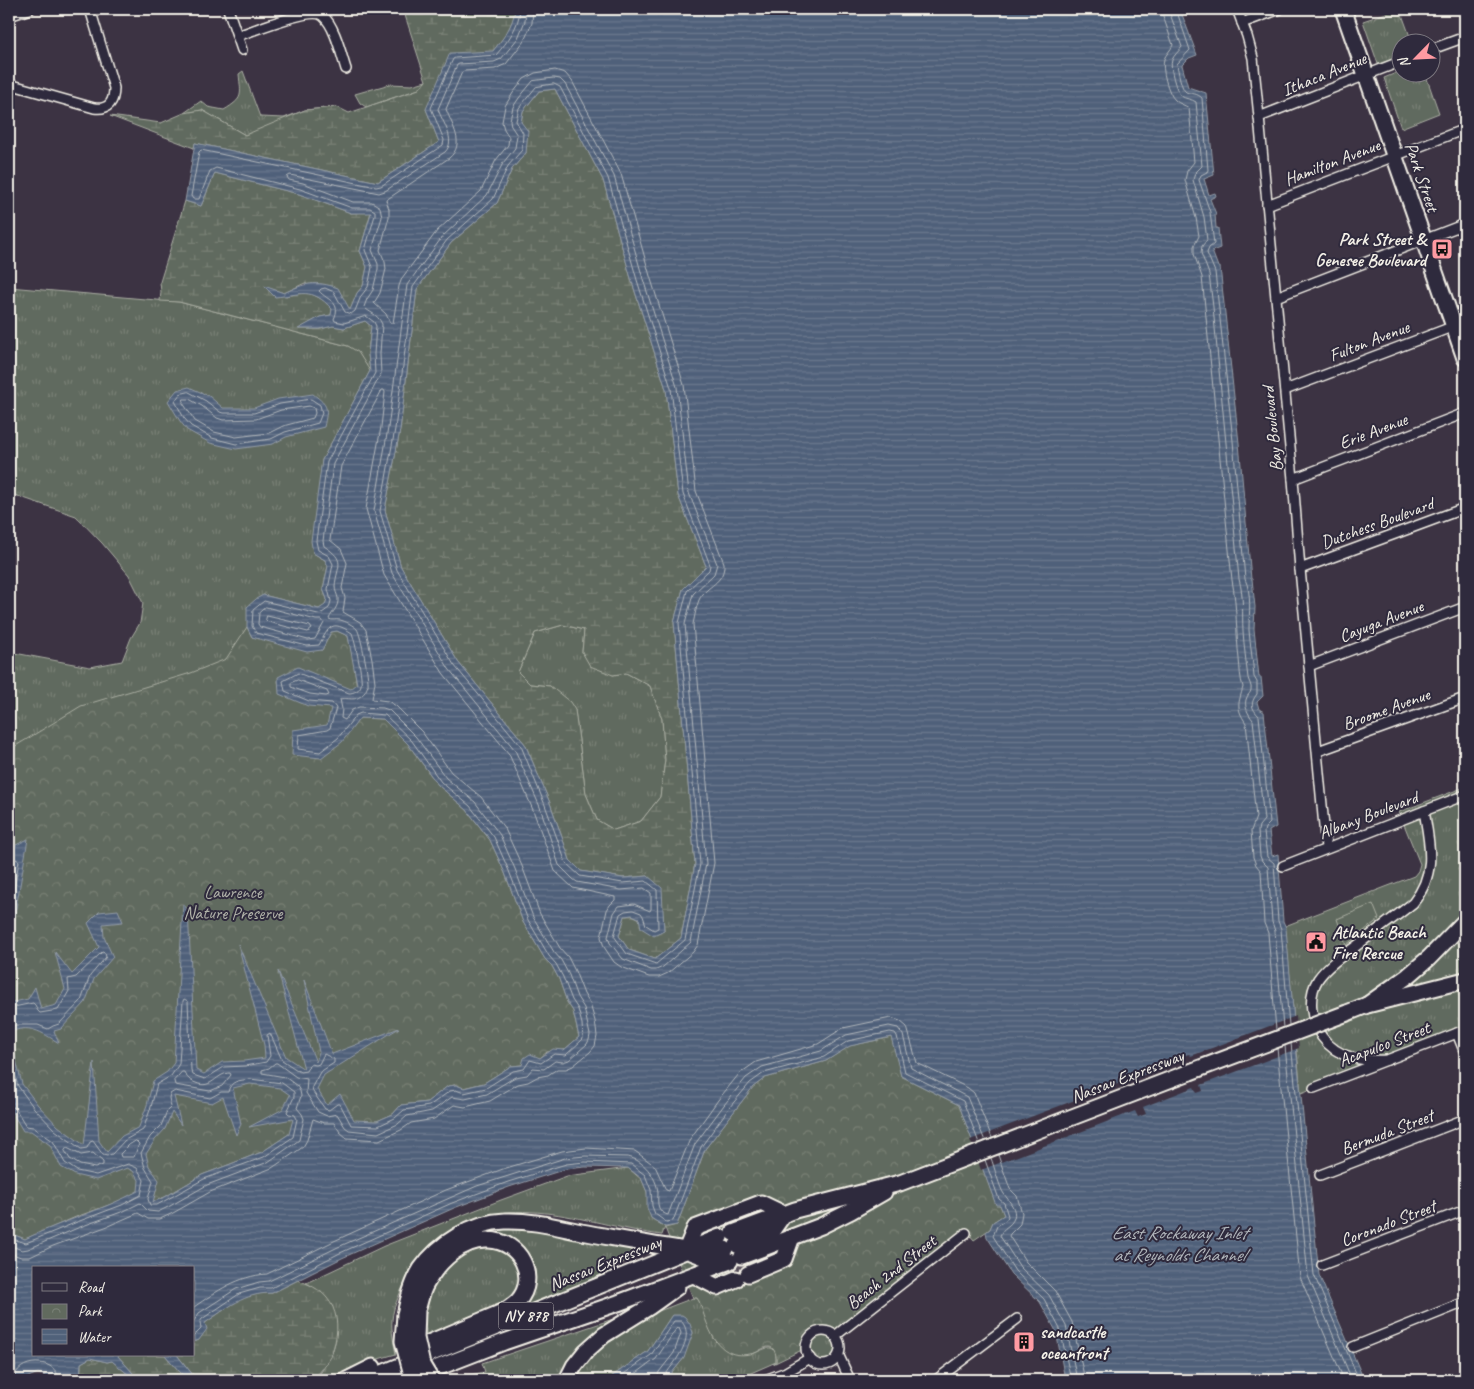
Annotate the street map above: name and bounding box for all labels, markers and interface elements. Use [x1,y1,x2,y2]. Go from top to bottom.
north arrow [1392,32,1442,82]
street label: Ithaca Avenue [1279,47,1370,101]
text: N [1394,54,1414,71]
street label: Hamilton Avenue [1281,133,1384,190]
street label: Park Street [1400,139,1445,216]
place label: Park Street & Genesee Boulevard [1315,228,1429,271]
bus stop icon: Park Street & Genesee Boulevard [1430,237,1454,261]
street label: Fulton Avenue [1326,315,1413,366]
street label: Bay Boulevard [1256,383,1287,473]
street label: Erie Avenue [1336,408,1411,454]
street label: Dutchess Boulevard [1318,491,1439,554]
street label: Cayuga Avenue [1336,594,1427,647]
street label: Broome Avenue [1339,683,1434,735]
street label: Albany Boulevard [1315,785,1423,844]
park label: Lawrence Nature Preserve [184,881,284,924]
place label: Atlantic Beach Fire Rescue [1332,921,1427,964]
public building icon: Atlantic Beach Fire Rescue [1304,930,1328,954]
street label: Acapulco Street [1335,1016,1435,1071]
street label: Nassau Expressway [1068,1044,1188,1108]
street label: Bermuda Street [1338,1103,1439,1160]
street label: Coronado Street [1337,1194,1442,1251]
water label: East Rockaway Inlet at Reynolds Channel [1111,1221,1252,1267]
street label: Beach 2nd Street [842,1229,942,1314]
street label: Nassau Expressway [546,1230,666,1295]
legend [32,1266,195,1356]
text: Road [78,1278,105,1297]
text: Park [78,1302,103,1321]
road number: NY 878 [498,1302,554,1330]
place label: sandcastle oceanfront [1040,1321,1111,1364]
text: Water [78,1328,112,1347]
building icon: sandcastle oceanfront [1012,1330,1036,1354]

